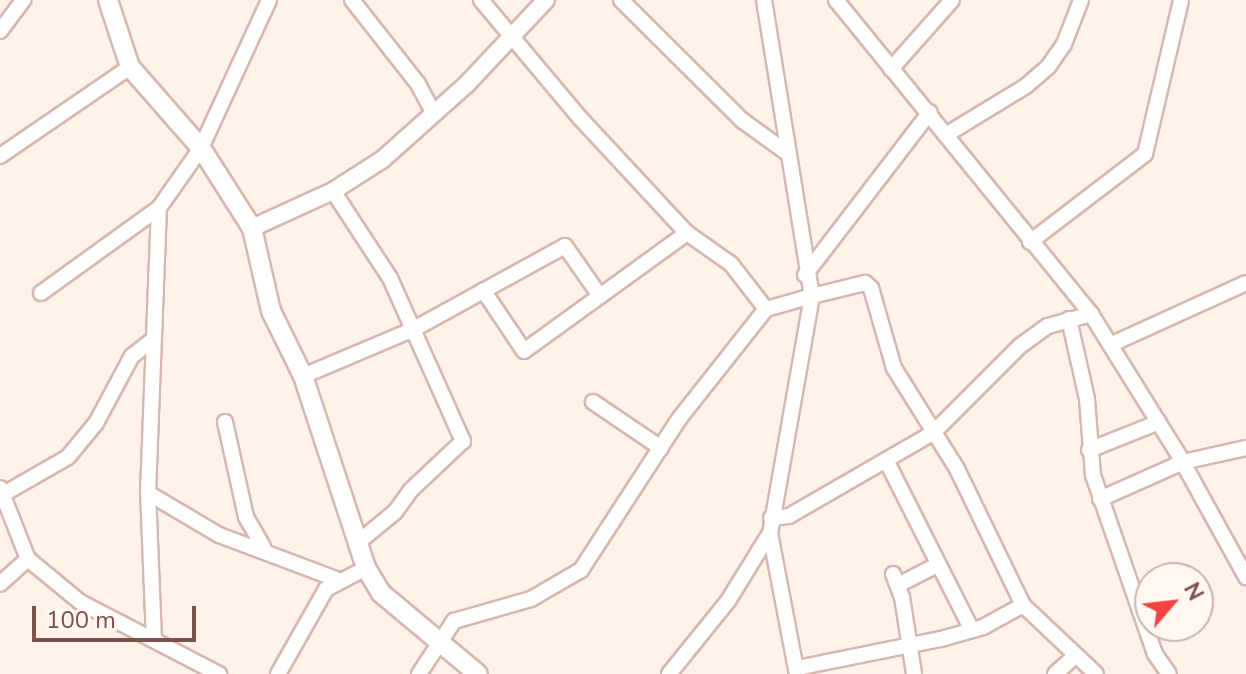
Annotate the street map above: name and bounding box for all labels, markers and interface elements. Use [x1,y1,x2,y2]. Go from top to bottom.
north arrow [1134,562,1214,642]
text: N [1176,577,1211,606]
scale bar [36,590,200,640]
text: 100 m [46,604,116,636]

